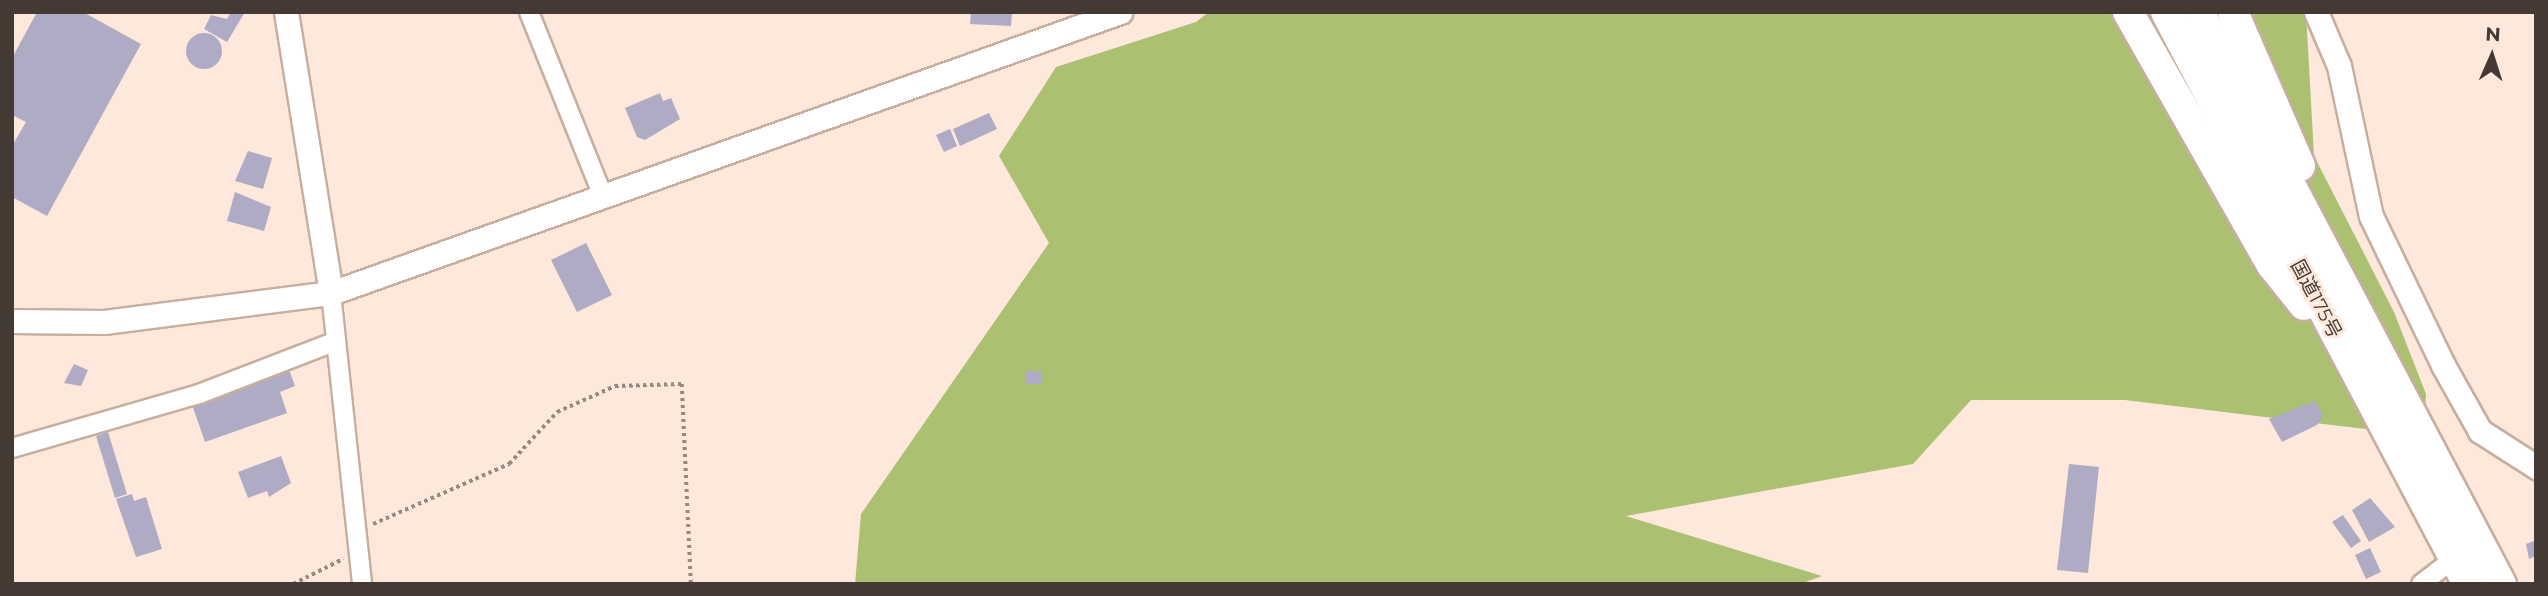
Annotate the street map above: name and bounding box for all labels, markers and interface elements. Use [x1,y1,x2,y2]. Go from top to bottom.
north arrow [2457,21,2527,91]
text: N [2485,23,2501,46]
street label: 国道175号 [2286,256,2346,342]

